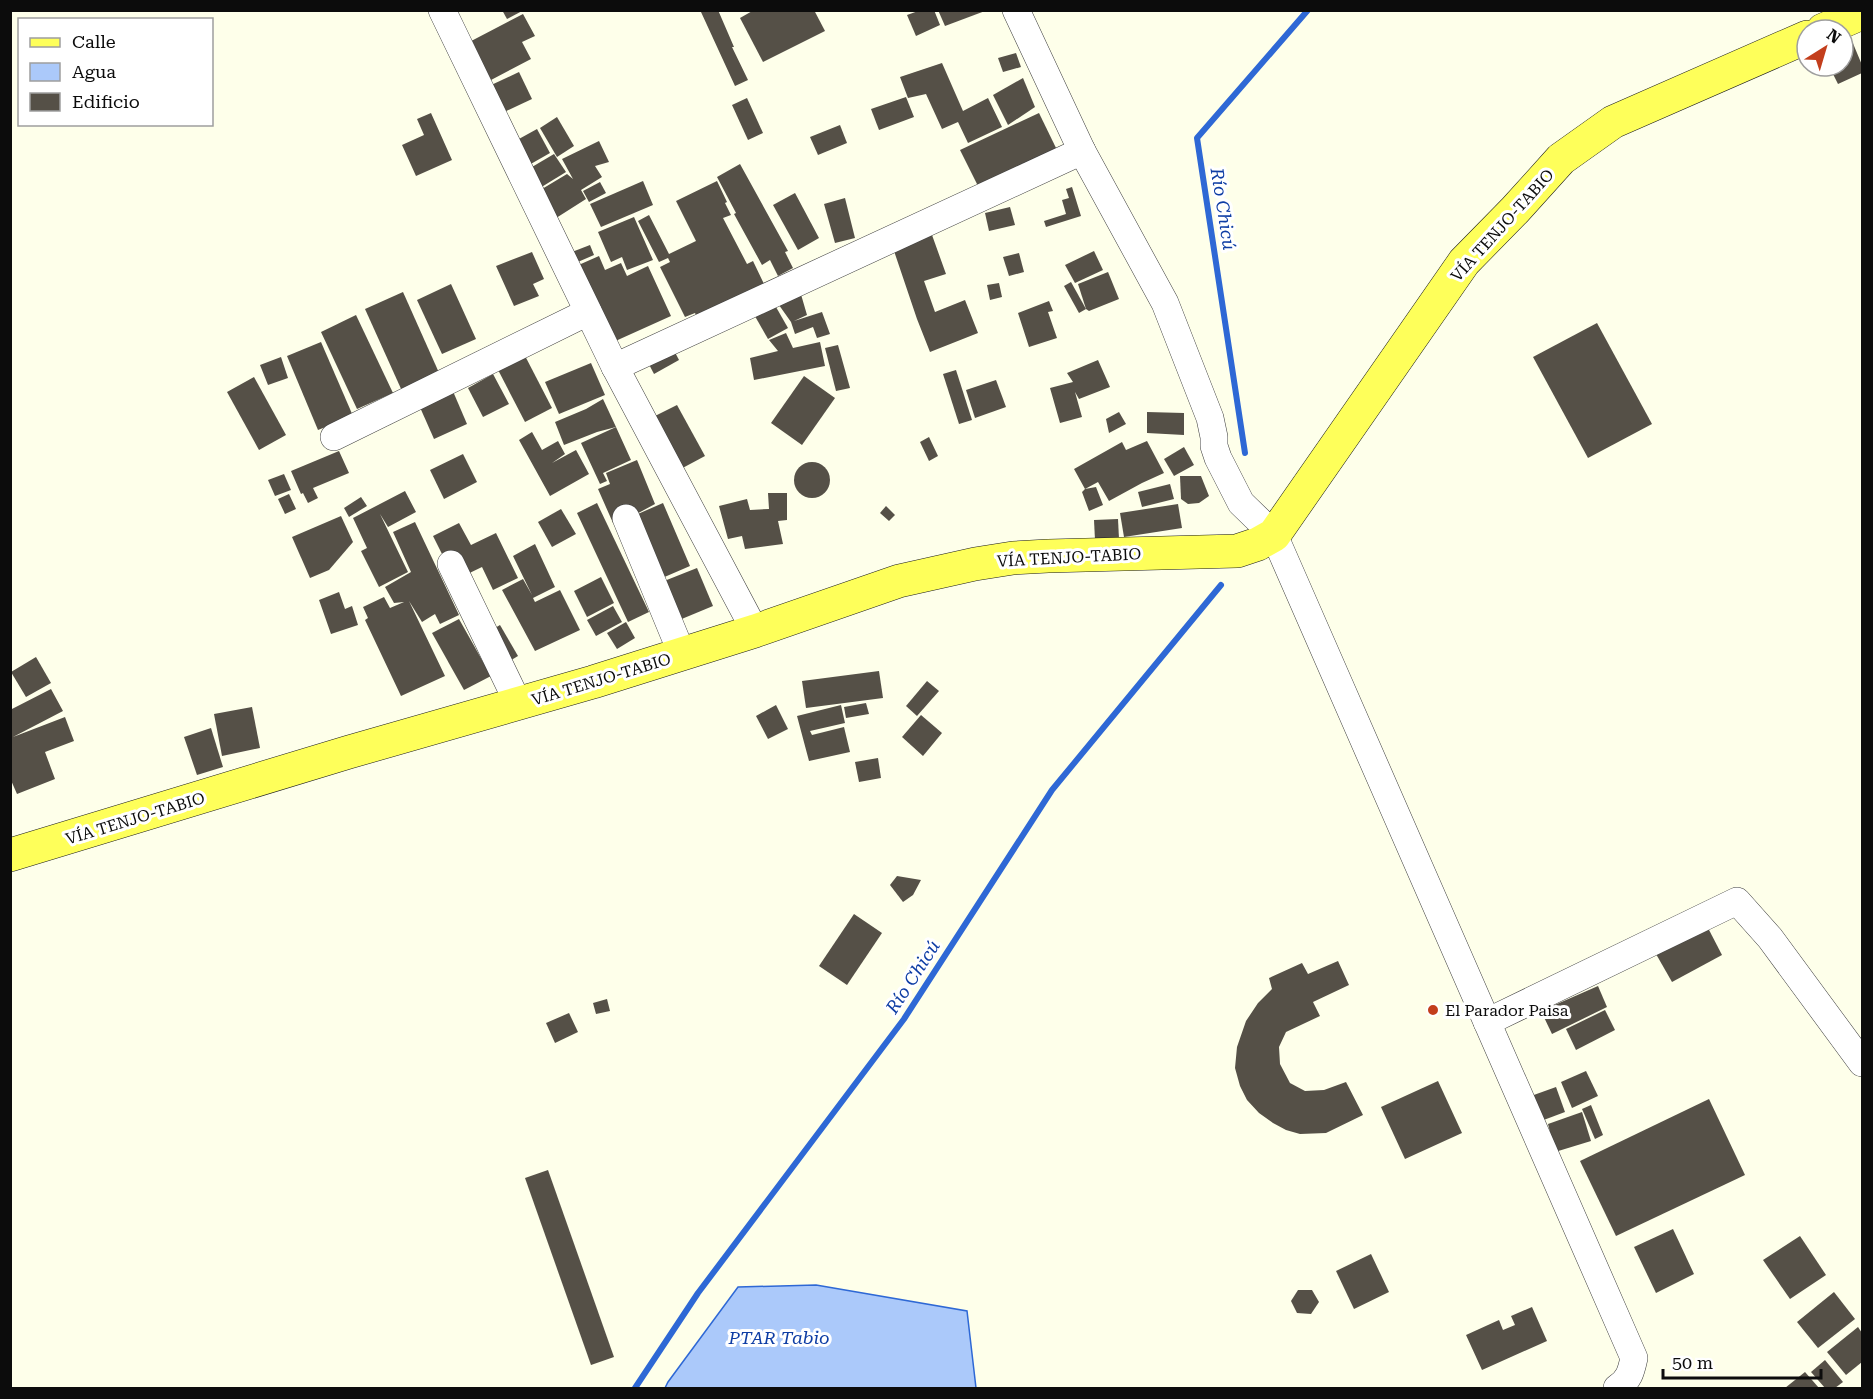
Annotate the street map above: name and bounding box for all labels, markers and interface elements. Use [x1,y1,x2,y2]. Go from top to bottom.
legend [18,18,213,126]
north arrow [1795,18,1855,78]
text: N [1823,25,1844,48]
text: Calle [72,31,116,52]
text: Agua [72,61,116,82]
text: Edificio [72,91,140,112]
water label: Río Chicú [1206,165,1240,252]
street label: VÍA TENJO-TABIO [1447,165,1558,285]
street label: VÍA TENJO-TABIO [996,544,1142,571]
street label: VÍA TENJO-TABIO [529,649,673,710]
street label: VÍA TENJO-TABIO [63,788,207,849]
water label: Río Chicú [881,936,944,1018]
place label: El Parador Paisa [1445,1001,1569,1020]
marker: El Parador Paisa [1426,1003,1440,1017]
water label: PTAR Tabio [727,1327,830,1348]
scale bar [1663,1342,1820,1380]
text: 50 m [1672,1352,1713,1373]

